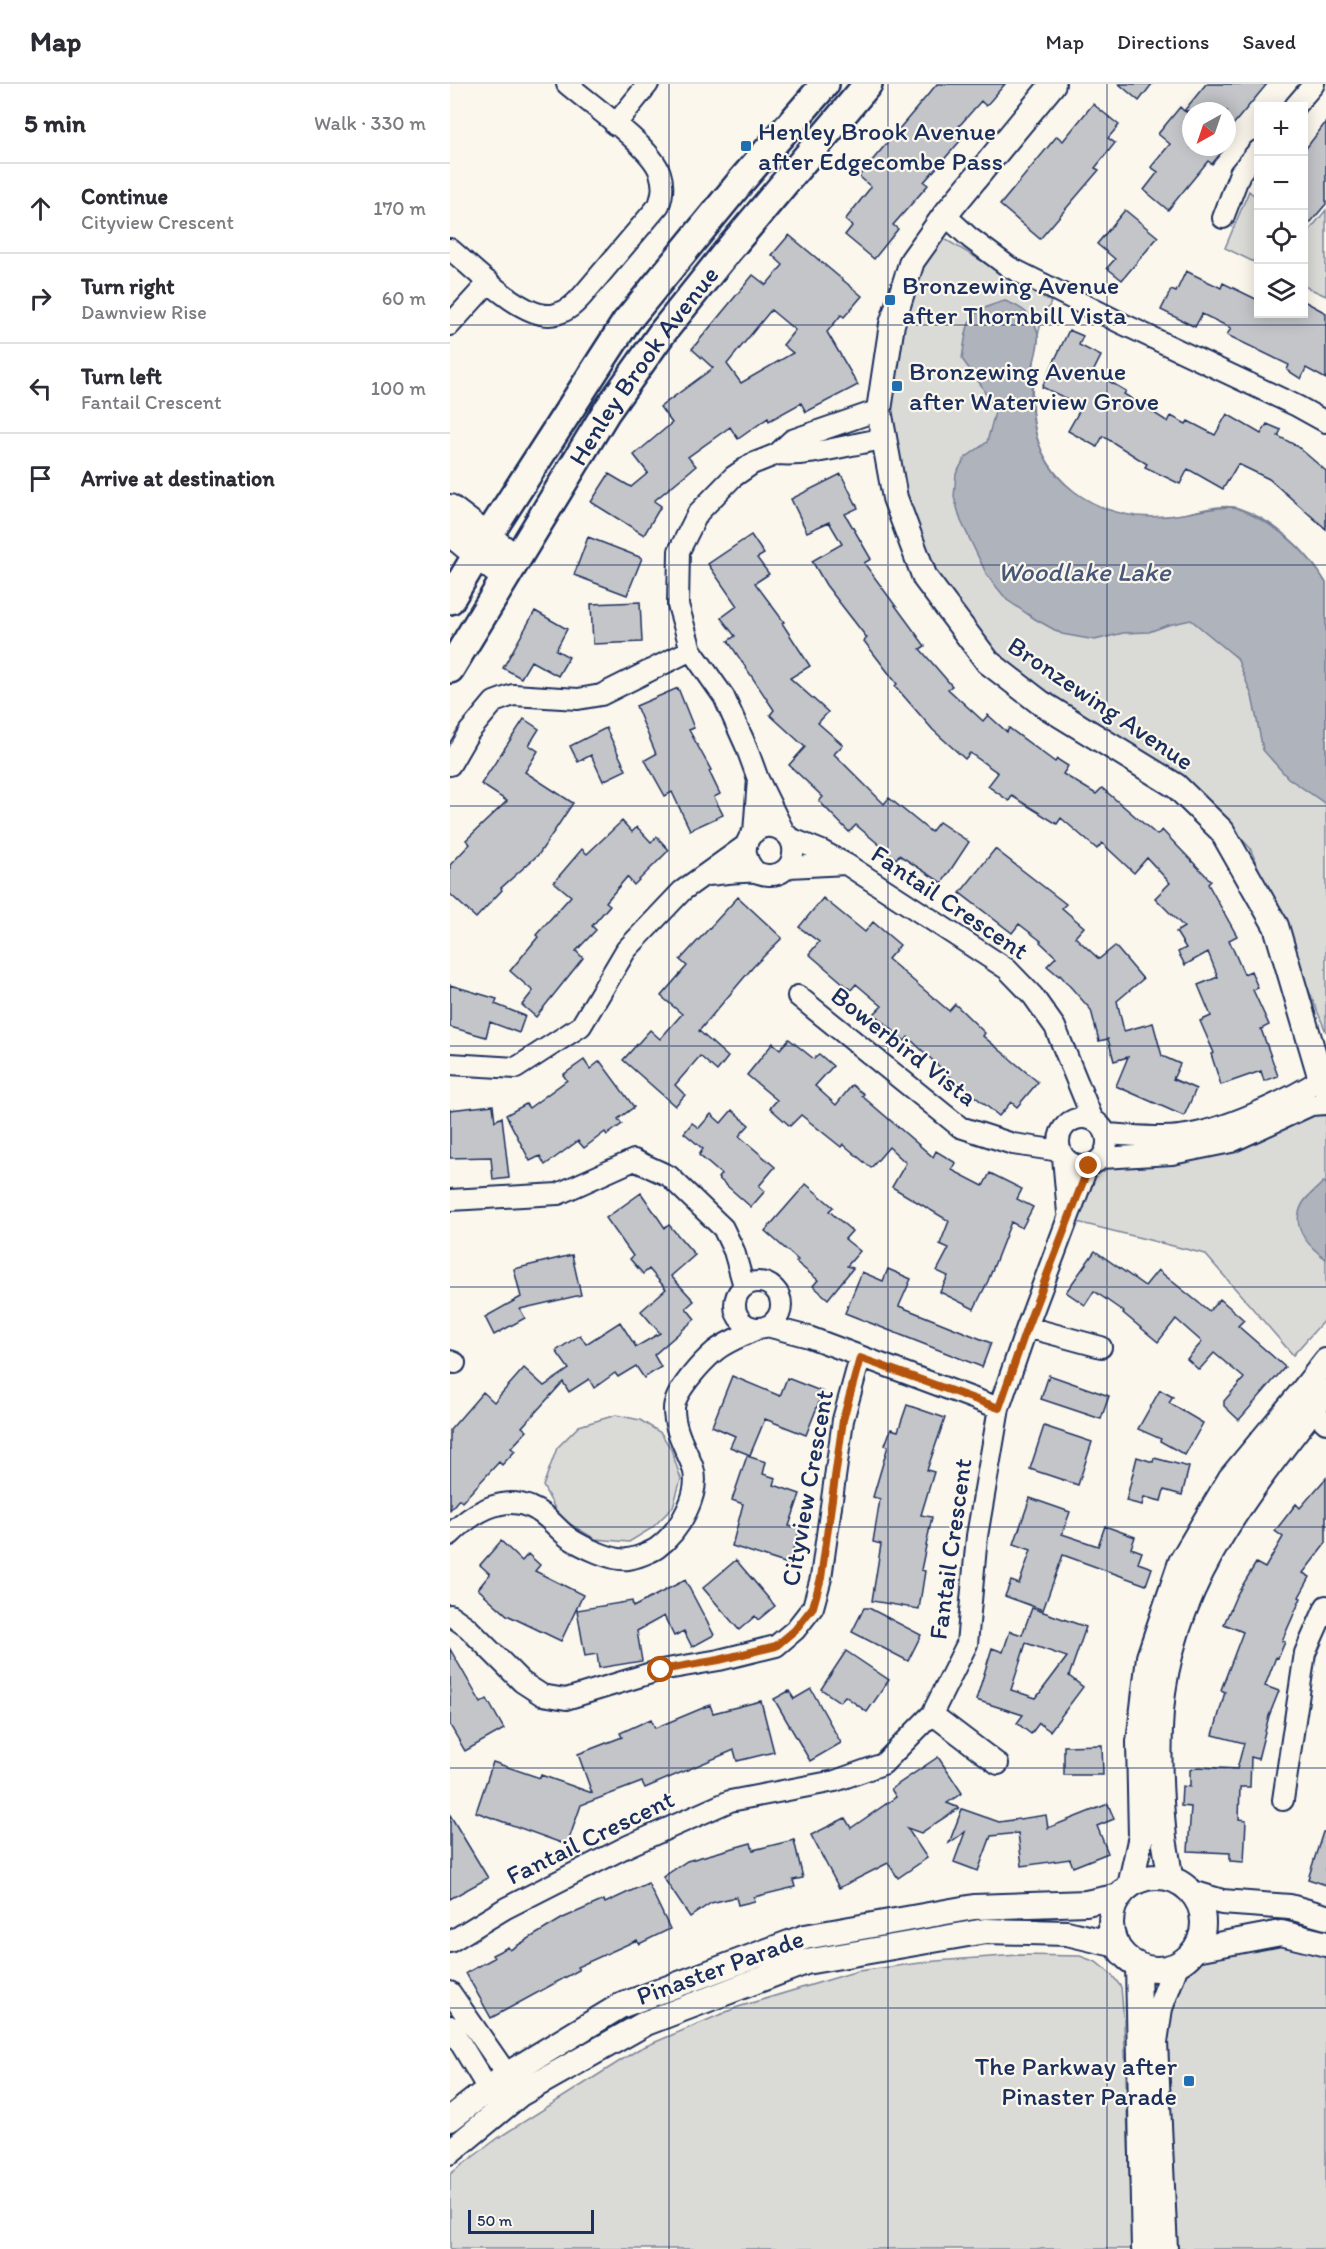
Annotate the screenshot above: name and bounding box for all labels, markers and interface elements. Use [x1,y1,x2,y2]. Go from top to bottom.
text: Map [30,24,81,58]
text: Map [1046,29,1084,54]
text: Directions [1117,29,1209,54]
text: Saved [1242,29,1296,54]
north arrow [1182,102,1236,156]
map controls [1254,102,1308,318]
button: + [1254,102,1308,156]
text: 5 min [24,107,86,139]
text: Walk · 330 m [314,111,426,135]
place label: Henley Brook Avenue after Edgecombe Pass [758,115,1003,177]
marker: Henley Brook Avenue after Edgecombe Pass [739,139,753,153]
button: − [1254,156,1308,210]
text: Continue [81,183,168,210]
icon: ahead [24,192,57,225]
text: 170 m [373,196,426,220]
text: Cityview Crescent [81,210,234,234]
button: locate [1254,210,1308,264]
street label: Henley Brook Avenue [561,259,725,471]
button: layers [1254,264,1308,318]
place label: Bronzewing Avenue after Thornbill Vista [902,269,1127,331]
text: Turn right [81,273,175,300]
icon: right [24,282,57,315]
text: 60 m [382,286,426,310]
marker: Bronzewing Avenue after Thornbill Vista [883,293,897,307]
text: Dawnview Rise [81,300,207,324]
place label: Bronzewing Avenue after Waterview Grove [909,355,1159,417]
text: Turn left [81,363,162,390]
icon: left [24,372,57,405]
text: 100 m [371,376,426,400]
marker: Bronzewing Avenue after Waterview Grove [890,379,904,393]
text: Fantail Crescent [81,390,222,414]
icon: arrive [24,462,57,495]
text: Arrive at destination [81,465,275,492]
water label: Woodlake Lake [997,555,1172,588]
street label: Bronzewing Avenue [1002,629,1200,777]
street label: Fantail Crescent [865,838,1035,967]
street label: Bowerbird Vista [825,979,984,1113]
route end [1075,1152,1101,1178]
street label: Cityview Crescent [774,1387,840,1589]
street label: Fantail Crescent [921,1456,979,1642]
route start [647,1656,673,1682]
street label: Fantail Crescent [501,1782,679,1891]
street label: Pinaster Parade [632,1922,808,2012]
place label: The Parkway after Pinaster Parade [975,2050,1178,2112]
marker: The Parkway after Pinaster Parade [1182,2074,1196,2088]
scale bar [468,2207,594,2234]
text: 50 m [477,2211,512,2230]

